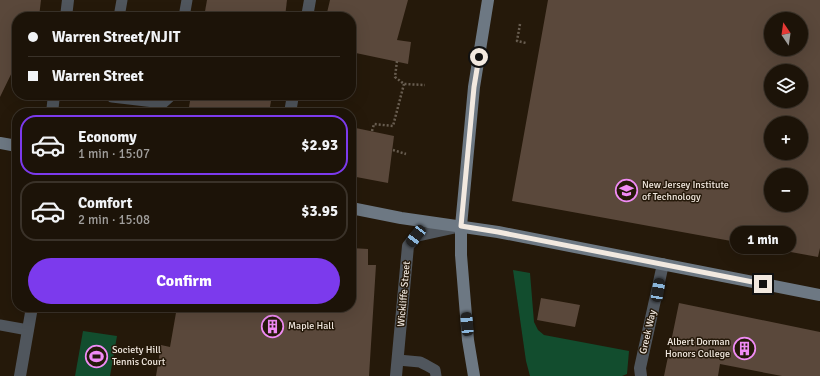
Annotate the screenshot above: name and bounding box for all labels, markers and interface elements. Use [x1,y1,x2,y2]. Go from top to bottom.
north arrow [764,12,808,56]
map controls [764,12,808,212]
text: Warren Street/NJIT [52,28,180,46]
route start [470,48,488,66]
button: layers [764,64,808,108]
text: Warren Street [52,67,144,85]
button: + [764,116,808,160]
icon: car [30,127,66,163]
text: Economy [78,128,137,146]
text: $2.93 [301,136,338,154]
text: 1 min · 15:07 [78,146,150,162]
button: − [764,168,808,212]
school or university icon: New Jersey Institute of Technology [614,178,640,204]
place label: New Jersey Institute of Technology [642,179,729,203]
icon: car [30,193,66,229]
text: Comfort [78,194,132,212]
text: $3.95 [301,202,338,220]
text: 2 min · 15:08 [78,212,150,228]
car [404,223,428,249]
callout: 1 min [730,226,796,254]
text: 1 min [747,232,779,248]
button: Confirm [28,258,340,304]
street label: Wickliffe Street [395,260,413,327]
route end [754,275,772,293]
car [650,277,666,303]
street label: Greek Way [637,308,659,355]
car [460,312,474,336]
building icon: Maple Hall [260,313,286,339]
place label: Maple Hall [288,320,334,332]
building icon: Albert Dorman Honors College [732,335,758,361]
place label: Albert Dorman Honors College [665,336,730,360]
sports icon: Society Hill Tennis Court [83,343,109,369]
place label: Society Hill Tennis Court [112,344,166,368]

